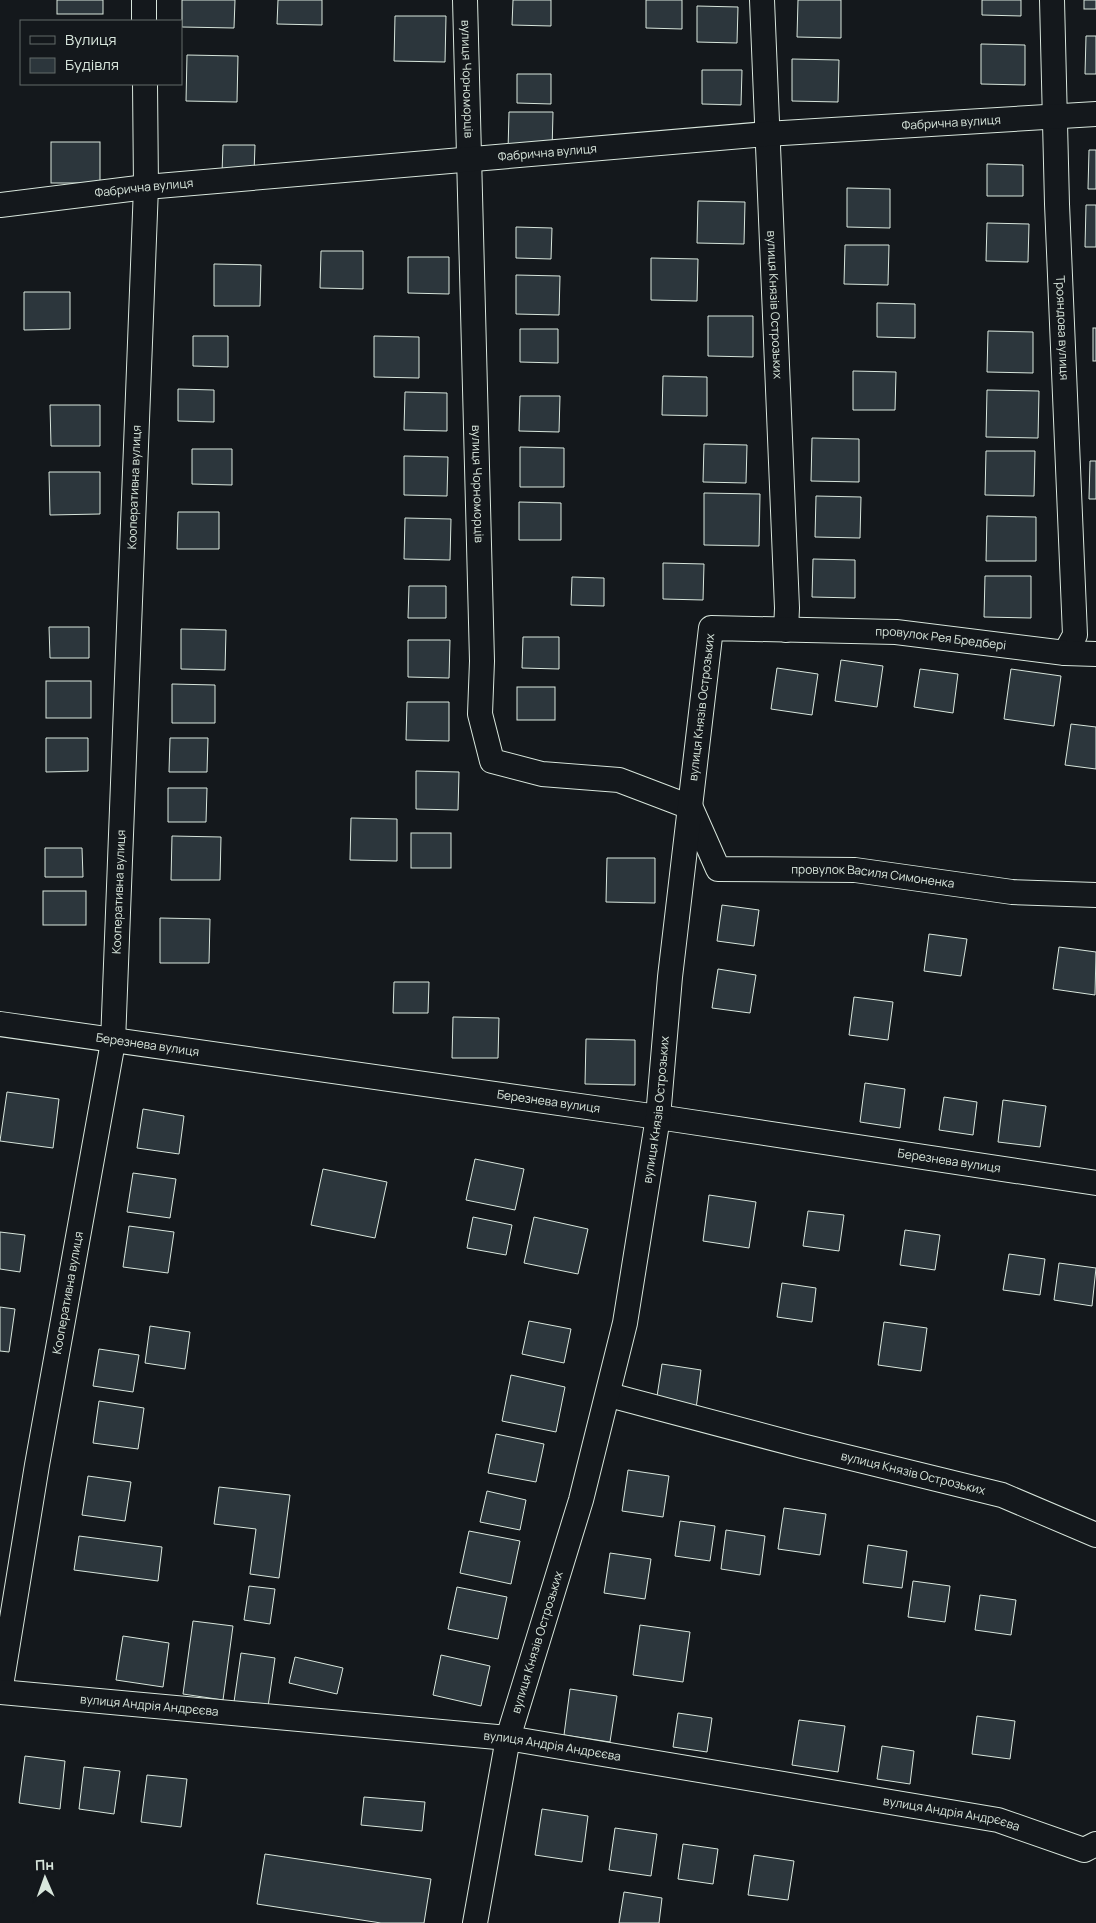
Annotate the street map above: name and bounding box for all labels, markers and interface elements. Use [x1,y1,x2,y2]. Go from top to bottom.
legend [20,20,182,85]
street label: вулиця Чорноморців [458,20,478,139]
text: Вулиця [65,29,117,50]
text: Будівля [65,54,119,75]
street label: Фабрична вулиця [901,111,1001,134]
street label: Фабрична вулиця [497,139,598,165]
street label: Фабрична вулиця [94,174,194,201]
street label: вулиця Князів Острозьких [763,230,787,380]
street label: Трояндова вулиця [1052,275,1073,380]
street label: Кооперативна вулиця [123,425,145,550]
street label: вулиця Чорноморців [468,425,488,544]
street label: провулок Рея Бредбері [875,623,1007,654]
street label: вулиця Князів Острозьких [684,632,718,782]
street label: Кооперативна вулиця [107,829,129,954]
street label: провулок Василя Симоненка [791,861,956,892]
street label: Березнева вулиця [95,1029,200,1060]
street label: вулиця Князів Острозьких [639,1035,673,1184]
street label: Березнева вулиця [496,1085,601,1117]
street label: Березнева вулиця [896,1144,1002,1177]
street label: Кооперативна вулиця [48,1230,87,1355]
street label: вулиця Князів Острозьких [839,1447,988,1499]
street label: вулиця Князів Острозьких [507,1568,567,1716]
street label: вулиця Андрія Андрєєва [79,1690,219,1720]
street label: вулиця Андрія Андрєєва [483,1727,622,1765]
street label: вулиця Андрія Андрєєва [882,1792,1022,1835]
north arrow [20,1853,70,1903]
text: Пн [35,1855,54,1874]

